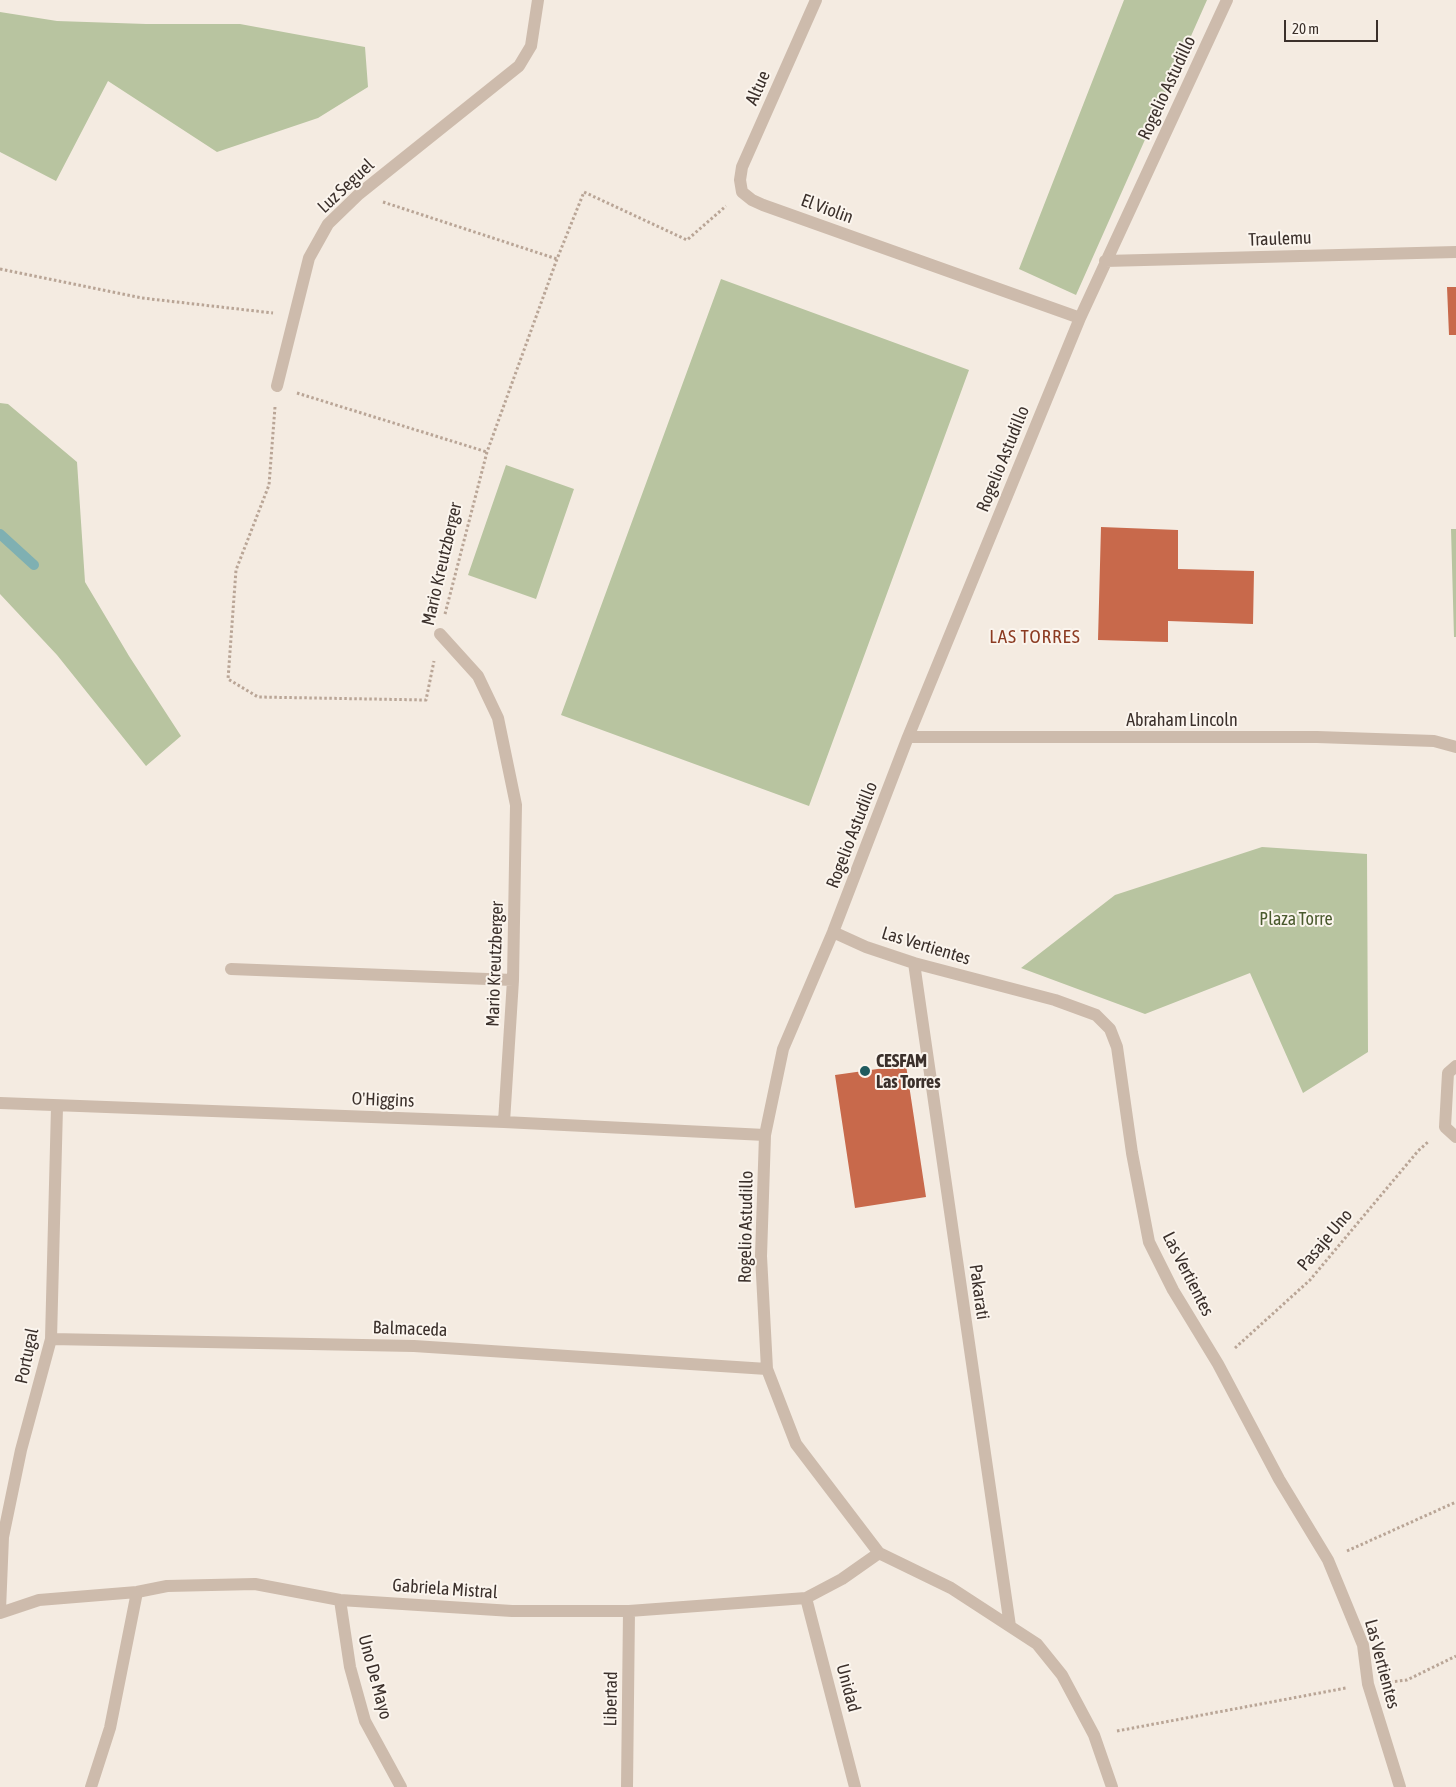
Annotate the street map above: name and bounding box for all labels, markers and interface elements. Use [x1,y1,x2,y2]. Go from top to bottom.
scale bar [1286,10,1380,42]
text: 20 m [1292,20,1319,37]
street label: Rogelio Astudillo [1133,33,1201,143]
street label: Altue [741,67,775,109]
street label: Luz Seguel [313,154,379,218]
street label: El Violin [798,190,856,228]
street label: Traulemu [1248,227,1312,251]
street label: Rogelio Astudillo [972,403,1034,515]
street label: Mario Kreutzberger [417,500,467,628]
district label: LAS TORRES [988,626,1082,648]
street label: Abraham Lincoln [1126,709,1238,731]
street label: Rogelio Astudillo [822,779,882,891]
street label: Mario Kreutzberger [482,901,508,1027]
park label: Plaza Torre [1259,908,1333,930]
street label: Las Vertientes [879,922,973,970]
place label: CESFAM Las Torres [876,1050,941,1092]
marker: CESFAM Las Torres [858,1064,872,1078]
street label: O'Higgins [351,1088,415,1112]
street label: Rogelio Astudillo [734,1171,758,1283]
street label: Pasaje Uno [1293,1205,1357,1275]
street label: Las Vertientes [1158,1228,1218,1320]
street label: Pakarati [964,1263,994,1321]
street label: Balmaceda [372,1317,448,1341]
street label: Portugal [11,1326,43,1386]
street label: Gabriela Mistral [392,1575,498,1603]
street label: Las Vertientes [1360,1617,1404,1711]
street label: Uno De Mayo [353,1632,397,1722]
street label: Unidad [831,1662,865,1714]
street label: Libertad [600,1671,622,1727]

